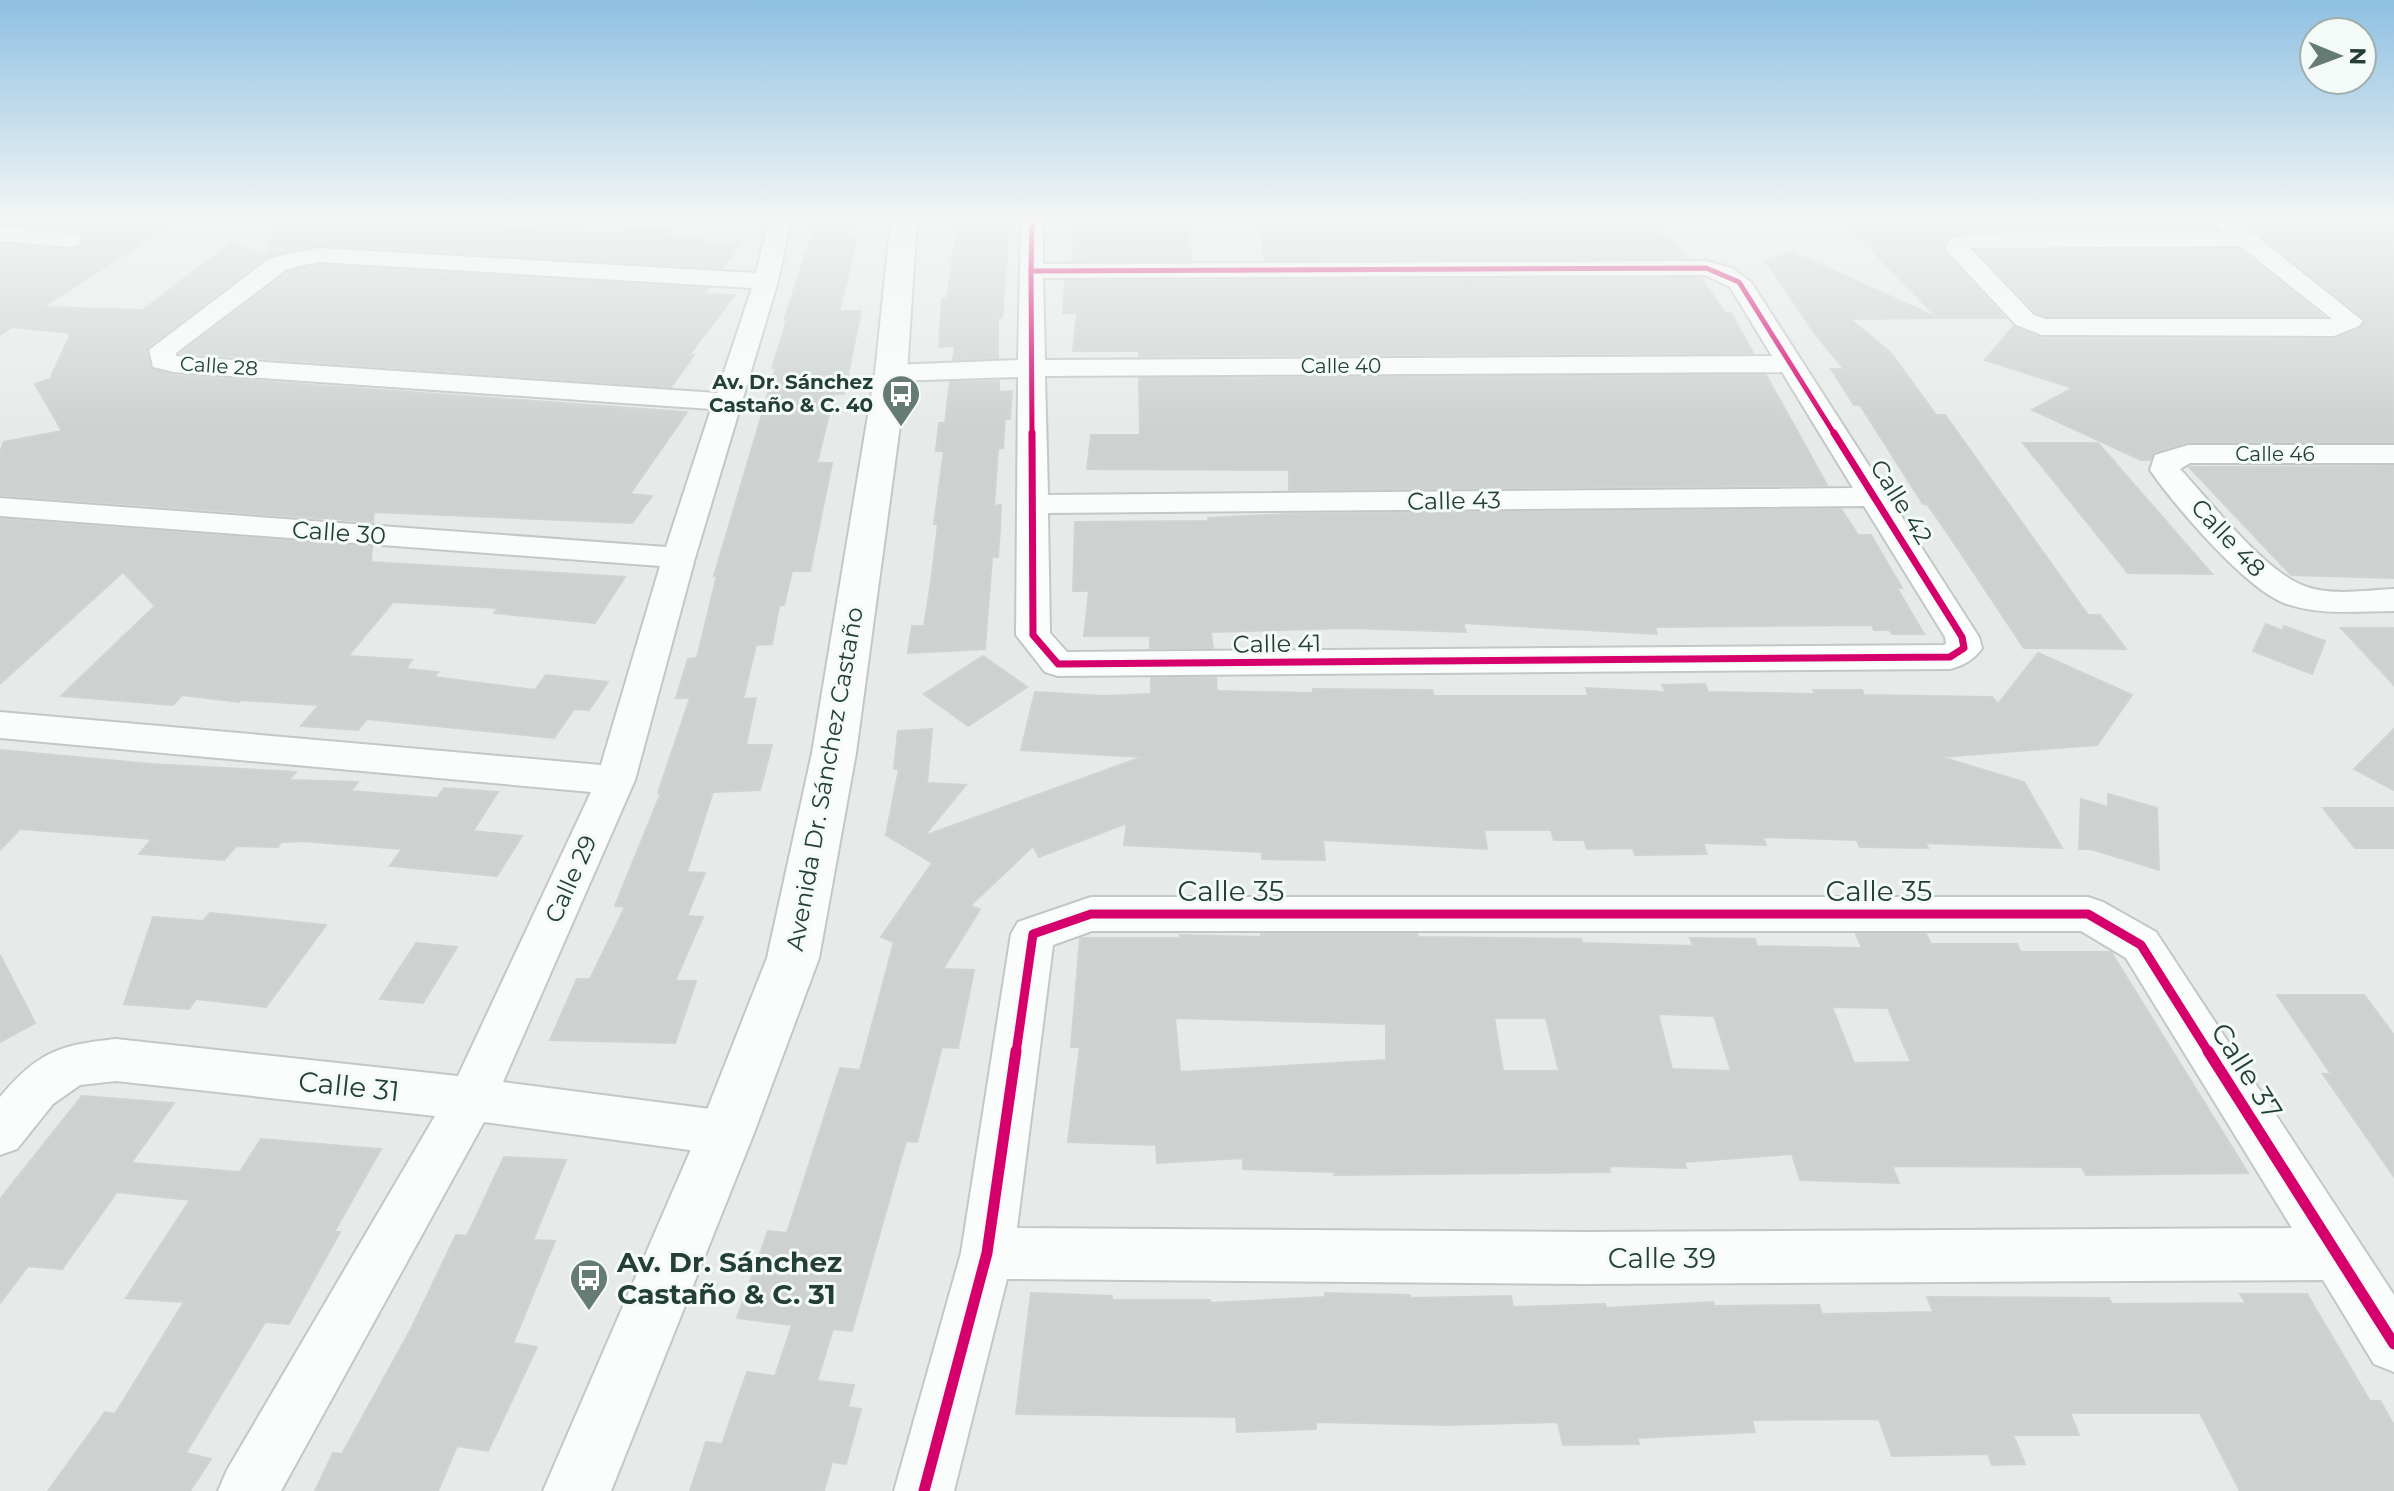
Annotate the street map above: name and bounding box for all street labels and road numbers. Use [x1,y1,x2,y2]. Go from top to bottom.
street label: Calle 28 [179,351,259,381]
street label: Calle 40 [1301,354,1381,378]
street label: Calle 46 [2235,442,2315,466]
street label: Calle 42 [1864,454,1939,549]
street label: Calle 43 [1407,485,1501,516]
street label: Calle 48 [2185,493,2272,583]
street label: Calle 30 [291,515,387,550]
street label: Avenida Dr. Sánchez Castaño [780,605,869,953]
street label: Calle 41 [1232,628,1322,659]
street label: Calle 29 [538,830,603,927]
street label: Calle 35 [1178,874,1284,908]
street label: Calle 35 [1826,874,1932,908]
street label: Calle 37 [2204,1016,2290,1126]
street label: Calle 31 [297,1064,401,1108]
street label: Calle 39 [1608,1241,1716,1275]

